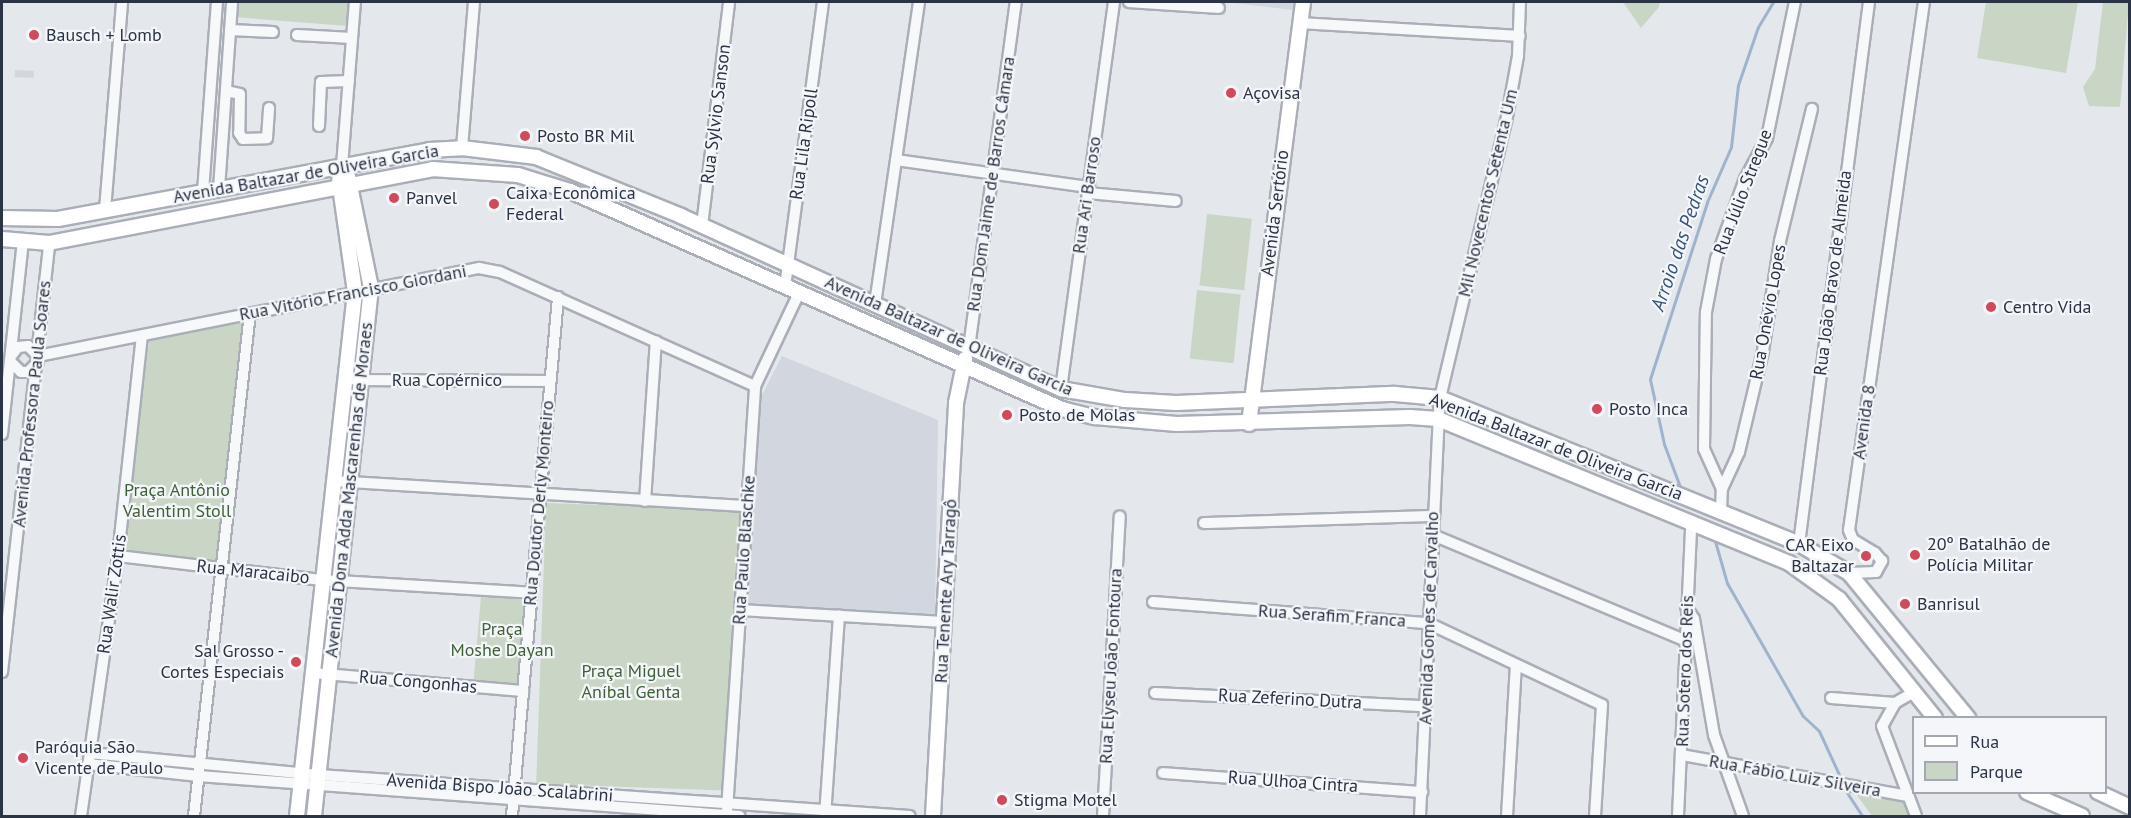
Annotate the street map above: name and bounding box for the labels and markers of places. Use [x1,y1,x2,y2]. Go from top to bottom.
place label: Bausch + Lomb [46,24,162,46]
marker: Bausch + Lomb [27,28,41,42]
place label: Açovisa [1243,82,1300,104]
marker: Açovisa [1224,86,1238,100]
place label: Posto BR Mil [537,125,634,147]
marker: Posto BR Mil [518,129,532,143]
place label: Caixa Econômica Federal [506,183,636,226]
place label: Panvel [406,187,457,209]
marker: Panvel [387,191,401,205]
marker: Caixa Econômica Federal [487,197,501,211]
place label: Centro Vida [2003,296,2092,318]
marker: Centro Vida [1984,300,1998,314]
place label: Posto Inca [1609,398,1688,420]
marker: Posto Inca [1590,402,1604,416]
place label: Posto de Molas [1019,404,1135,426]
marker: Posto de Molas [1000,408,1014,422]
place label: 20º Batalhão de Polícia Militar [1927,534,2050,576]
place label: CAR Eixo Baltazar [1785,535,1854,578]
marker: 20º Batalhão de Polícia Militar [1908,548,1922,562]
marker: CAR Eixo Baltazar [1859,549,1873,563]
place label: Banrisul [1917,593,1980,615]
marker: Banrisul [1898,597,1912,611]
place label: Sal Grosso - Cortes Especiais [160,641,284,684]
marker: Sal Grosso - Cortes Especiais [289,655,303,669]
place label: Paróquia São Vicente de Paulo [35,737,163,780]
marker: Paróquia São Vicente de Paulo [16,751,30,765]
place label: Stigma Motel [1014,789,1117,811]
marker: Stigma Motel [995,793,1009,807]

